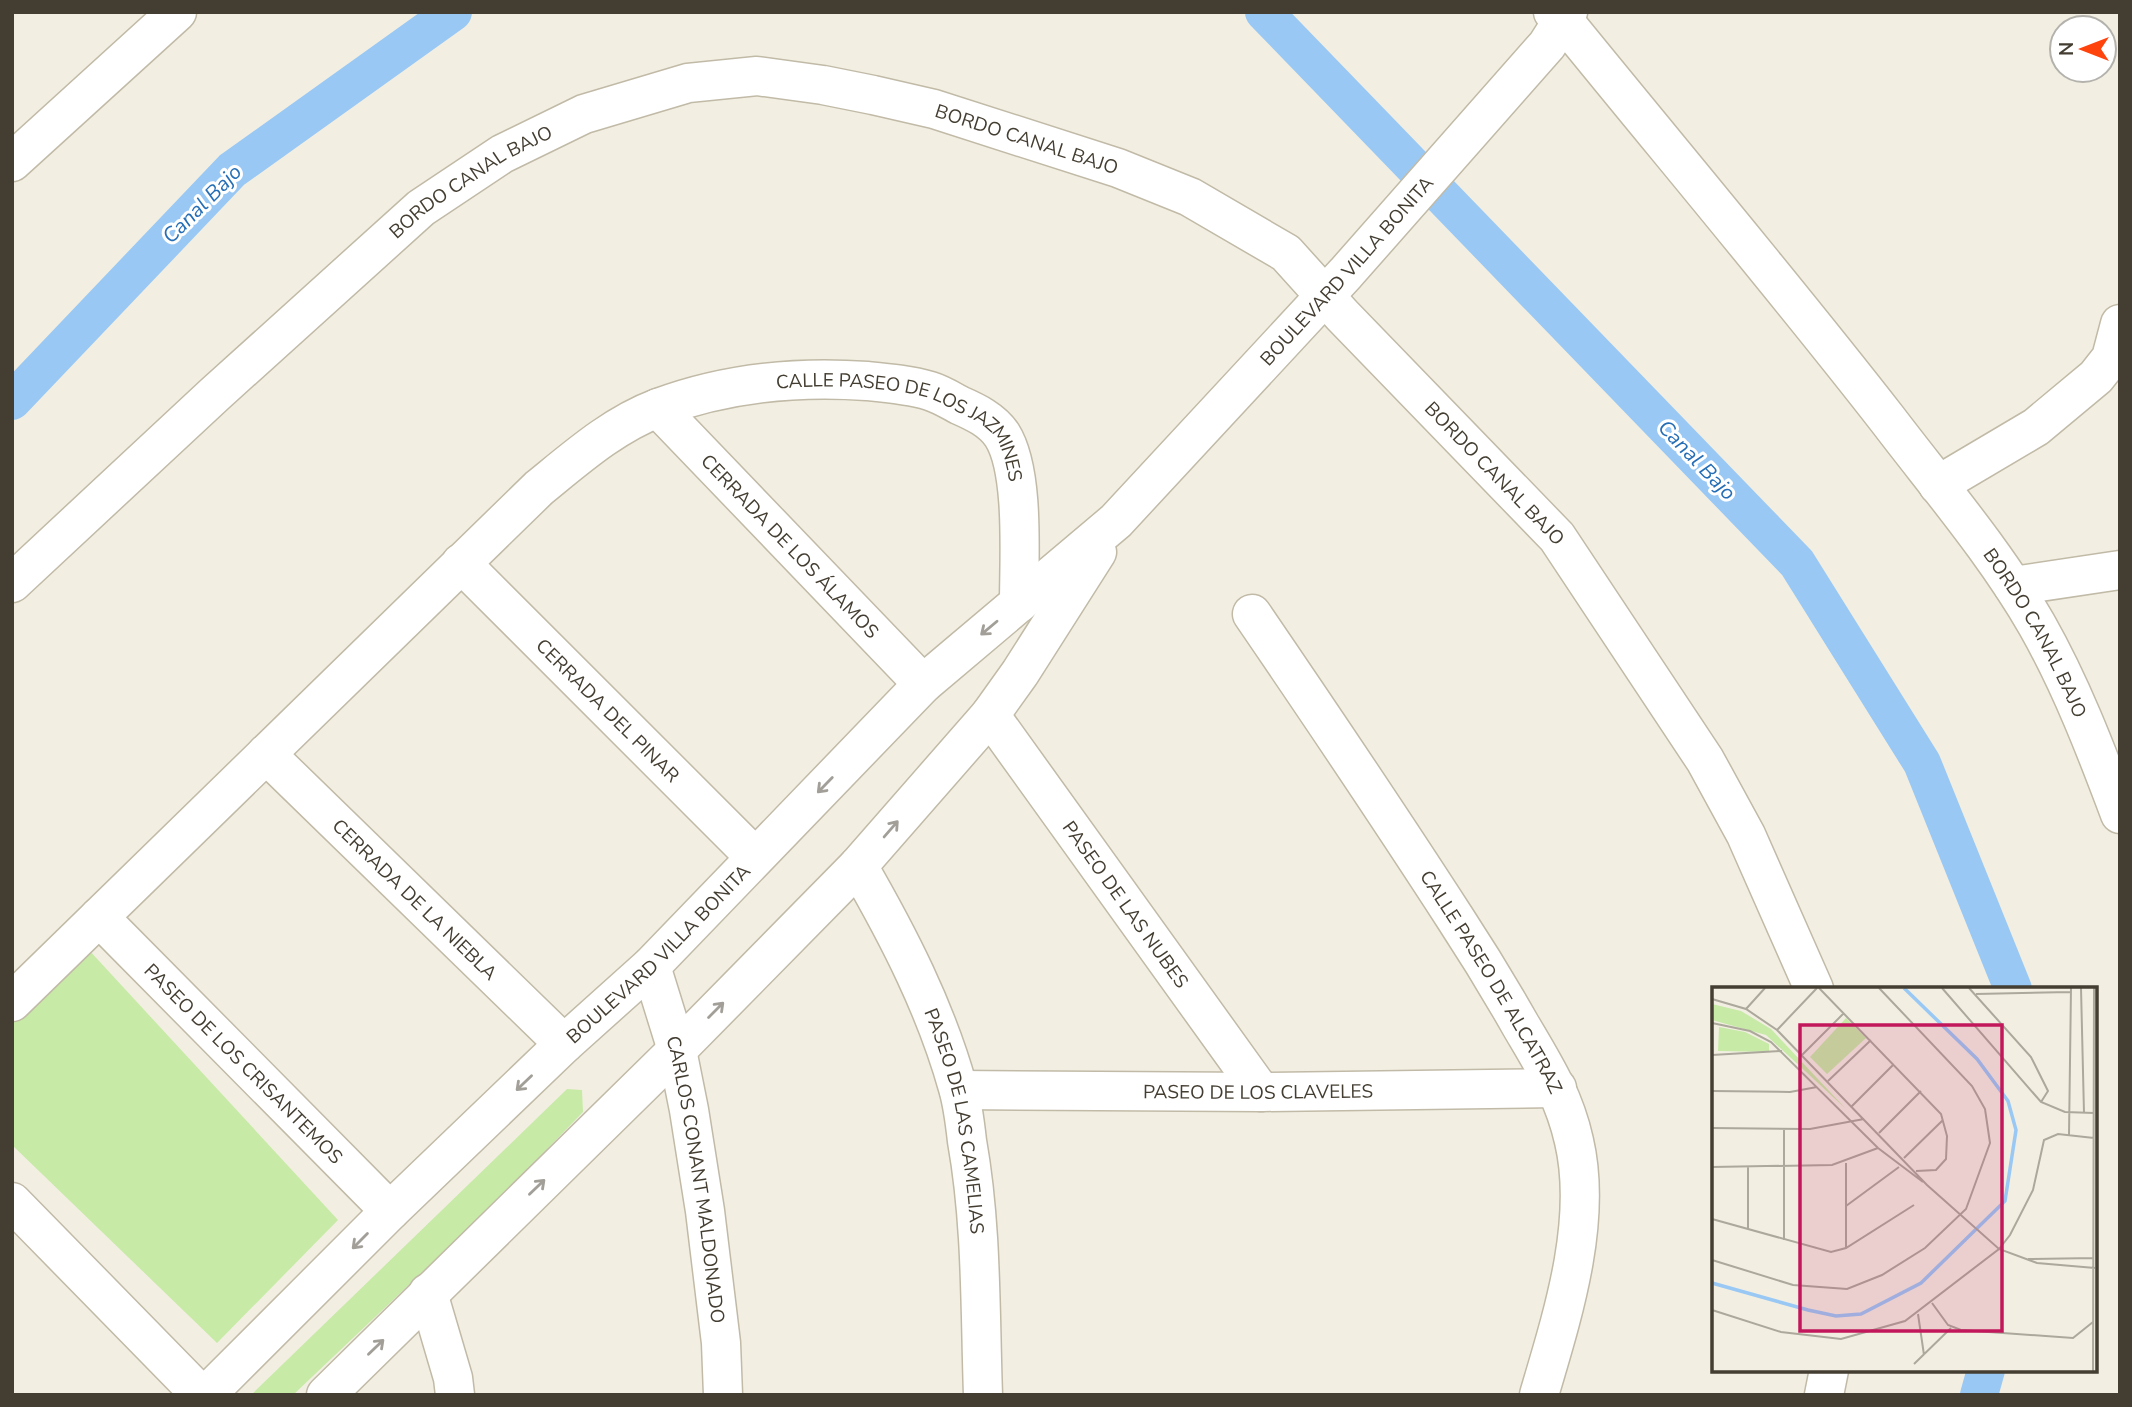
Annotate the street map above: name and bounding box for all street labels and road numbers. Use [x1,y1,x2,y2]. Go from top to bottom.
street label: BORDO CANAL BAJO [932,98,1121,181]
street label: BORDO CANAL BAJO [384,119,557,245]
street label: BOULEVARD VILLA BONITA [1255,171,1440,372]
street label: CALLE PASEO DE LOS JAZMINES [775,367,1028,483]
street label: BORDO CANAL BAJO [1419,396,1570,551]
street label: CERRADA DE LOS ÁLAMOS [695,449,884,644]
street label: BORDO CANAL BAJO [1977,543,2093,722]
street label: CERRADA DEL PINAR [530,633,685,789]
street label: CERRADA DE LA NIEBLA [326,813,503,986]
street label: PASEO DE LAS NUBES [1056,816,1194,994]
street label: BOULEVARD VILLA BONITA [561,859,757,1050]
street label: CALLE PASEO DE ALCATRAZ [1413,865,1568,1098]
street label: PASEO DE LOS CRISANTEMOS [138,958,348,1170]
street label: PASEO DE LAS CAMELIAS [918,1004,990,1235]
street label: CARLOS CONANT MALDONADO [659,1033,731,1325]
street label: PASEO DE LOS CLAVELES [1143,1078,1373,1106]

